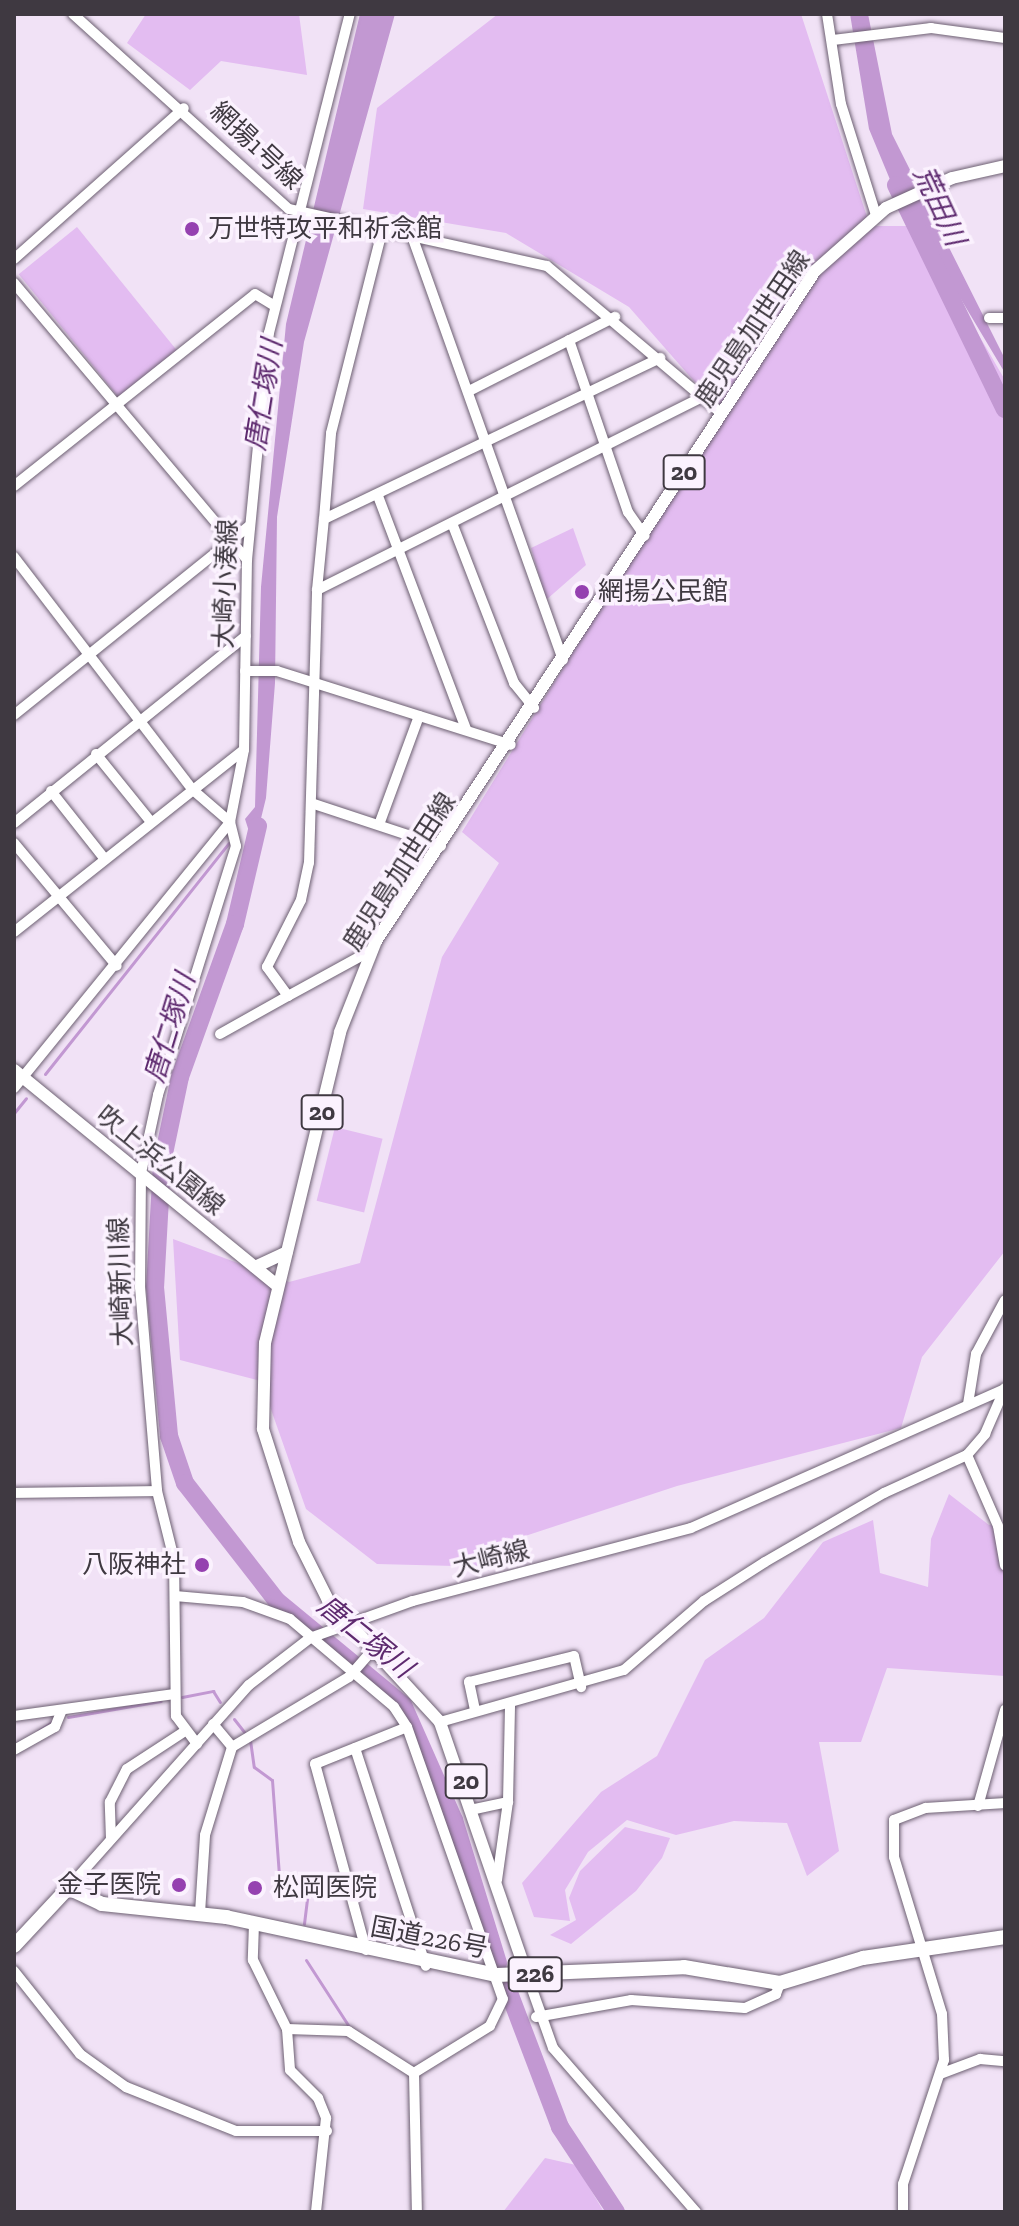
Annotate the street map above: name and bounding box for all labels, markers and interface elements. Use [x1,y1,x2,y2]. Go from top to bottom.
street label: 網揚1号線 [204,96,308,196]
water label: 荒田川 [906,161,972,251]
place label: 万世特攻平和祈念館 [208,213,442,245]
marker: 万世特攻平和祈念館 [183,220,201,238]
street label: 鹿児島加世田線 [689,245,817,413]
water label: 唐仁塚川 [239,337,289,453]
road number: 20 [662,452,706,492]
street label: 大崎小湊線 [208,518,244,650]
place label: 網揚公民館 [598,576,728,608]
marker: 網揚公民館 [573,583,591,601]
street label: 鹿児島加世田線 [337,787,463,957]
water label: 唐仁塚川 [138,970,202,1086]
road number: 20 [300,1092,344,1132]
street label: 吹上浜公園線 [90,1100,230,1222]
street label: 大崎新川線 [103,1216,139,1348]
street label: 大崎線 [449,1534,533,1584]
place label: 八阪神社 [82,1549,186,1581]
marker: 八阪神社 [193,1556,211,1574]
water label: 唐仁塚川 [311,1589,419,1685]
road number: 20 [444,1761,488,1801]
place label: 金子医院 [57,1869,161,1901]
place label: 松岡医院 [273,1872,377,1904]
marker: 金子医院 [168,1874,190,1896]
marker: 松岡医院 [244,1877,266,1899]
street label: 国道226号 [368,1911,490,1965]
road number: 226 [507,1954,563,1994]

